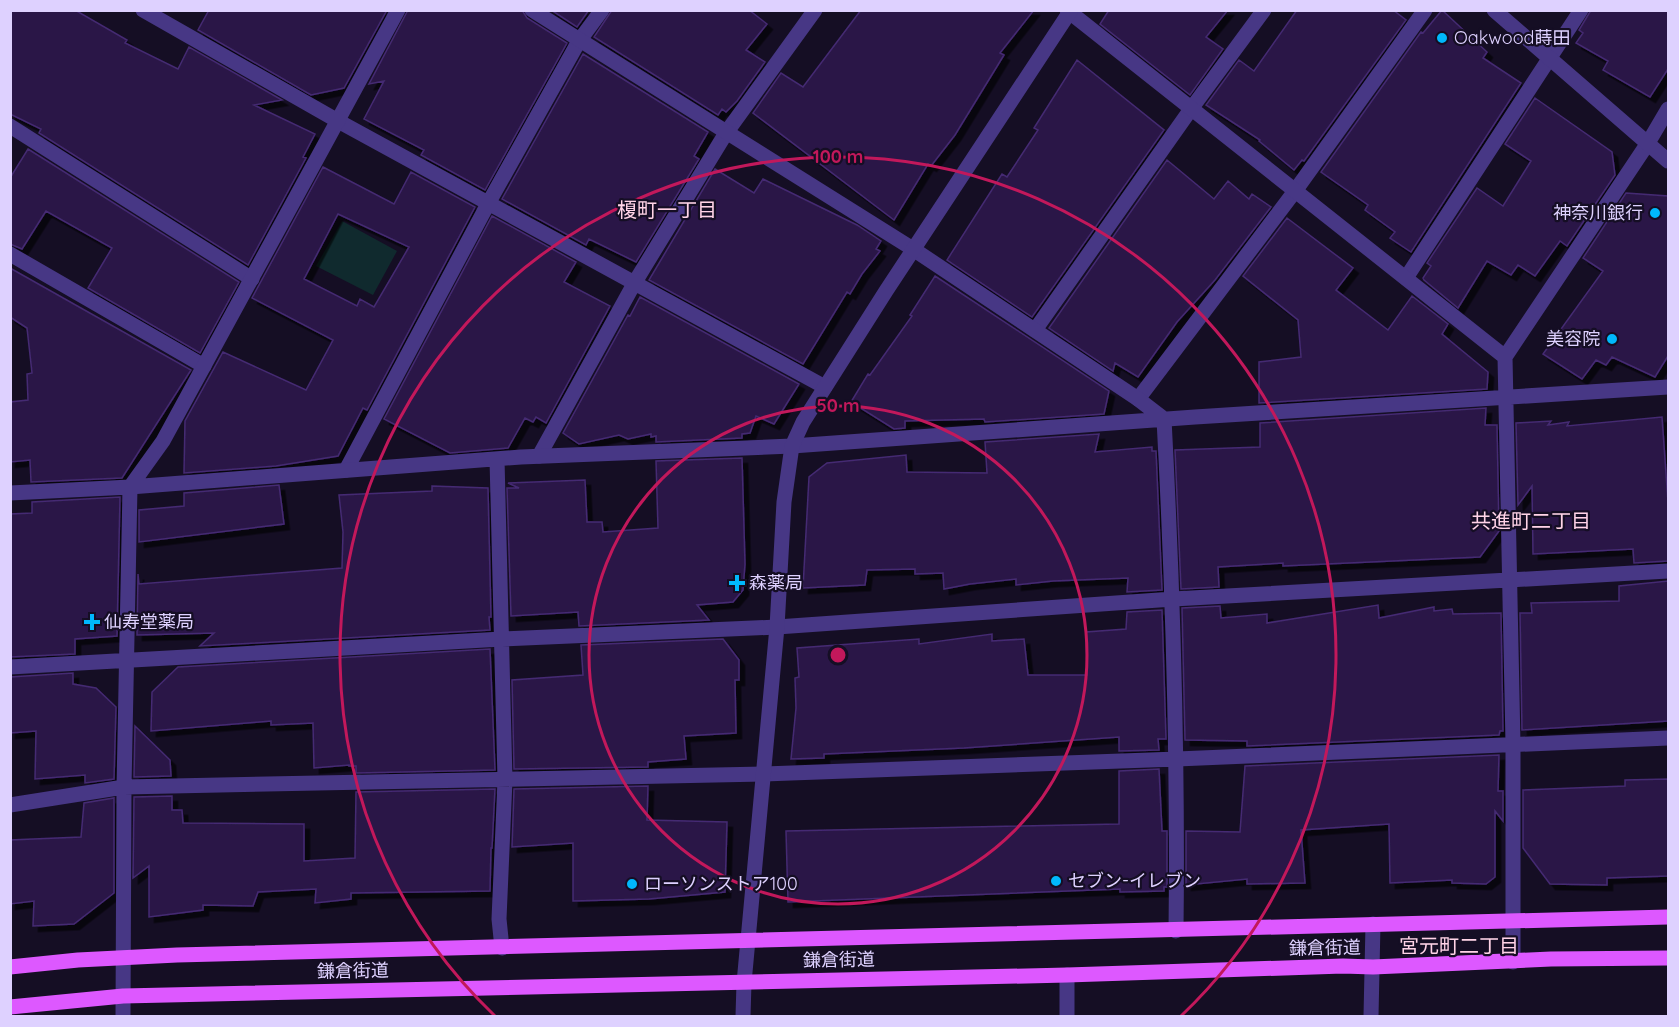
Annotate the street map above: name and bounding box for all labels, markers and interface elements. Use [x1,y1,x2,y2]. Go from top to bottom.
place label: Oakwood蒔田 [1454,26,1571,49]
marker: Oakwood蒔田 [1435,31,1449,45]
text: 100 m [813,145,863,168]
district label: 榎町一丁目 [617,197,717,222]
place label: 神奈川銀行 [1553,201,1643,224]
marker: 神奈川銀行 [1648,206,1662,220]
place label: 美容院 [1546,327,1600,350]
marker: 美容院 [1605,332,1619,346]
text: 50 m [816,394,860,417]
district label: 共進町二丁目 [1471,508,1591,533]
place label: 森薬局 [749,571,803,594]
marker: 森薬局 [730,576,744,590]
place label: 仙寿堂薬局 [104,610,194,633]
marker: 仙寿堂薬局 [85,615,99,629]
centre of rings [828,645,848,665]
place label: セブン-イレブン [1068,869,1201,892]
place label: ローソンストア100 [644,872,798,895]
marker: セブン-イレブン [1049,874,1063,888]
marker: ローソンストア100 [625,877,639,891]
district label: 宮元町二丁目 [1399,933,1519,958]
street label: 鎌倉街道 [1289,935,1361,960]
street label: 鎌倉街道 [803,947,875,972]
street label: 鎌倉街道 [317,958,389,983]

